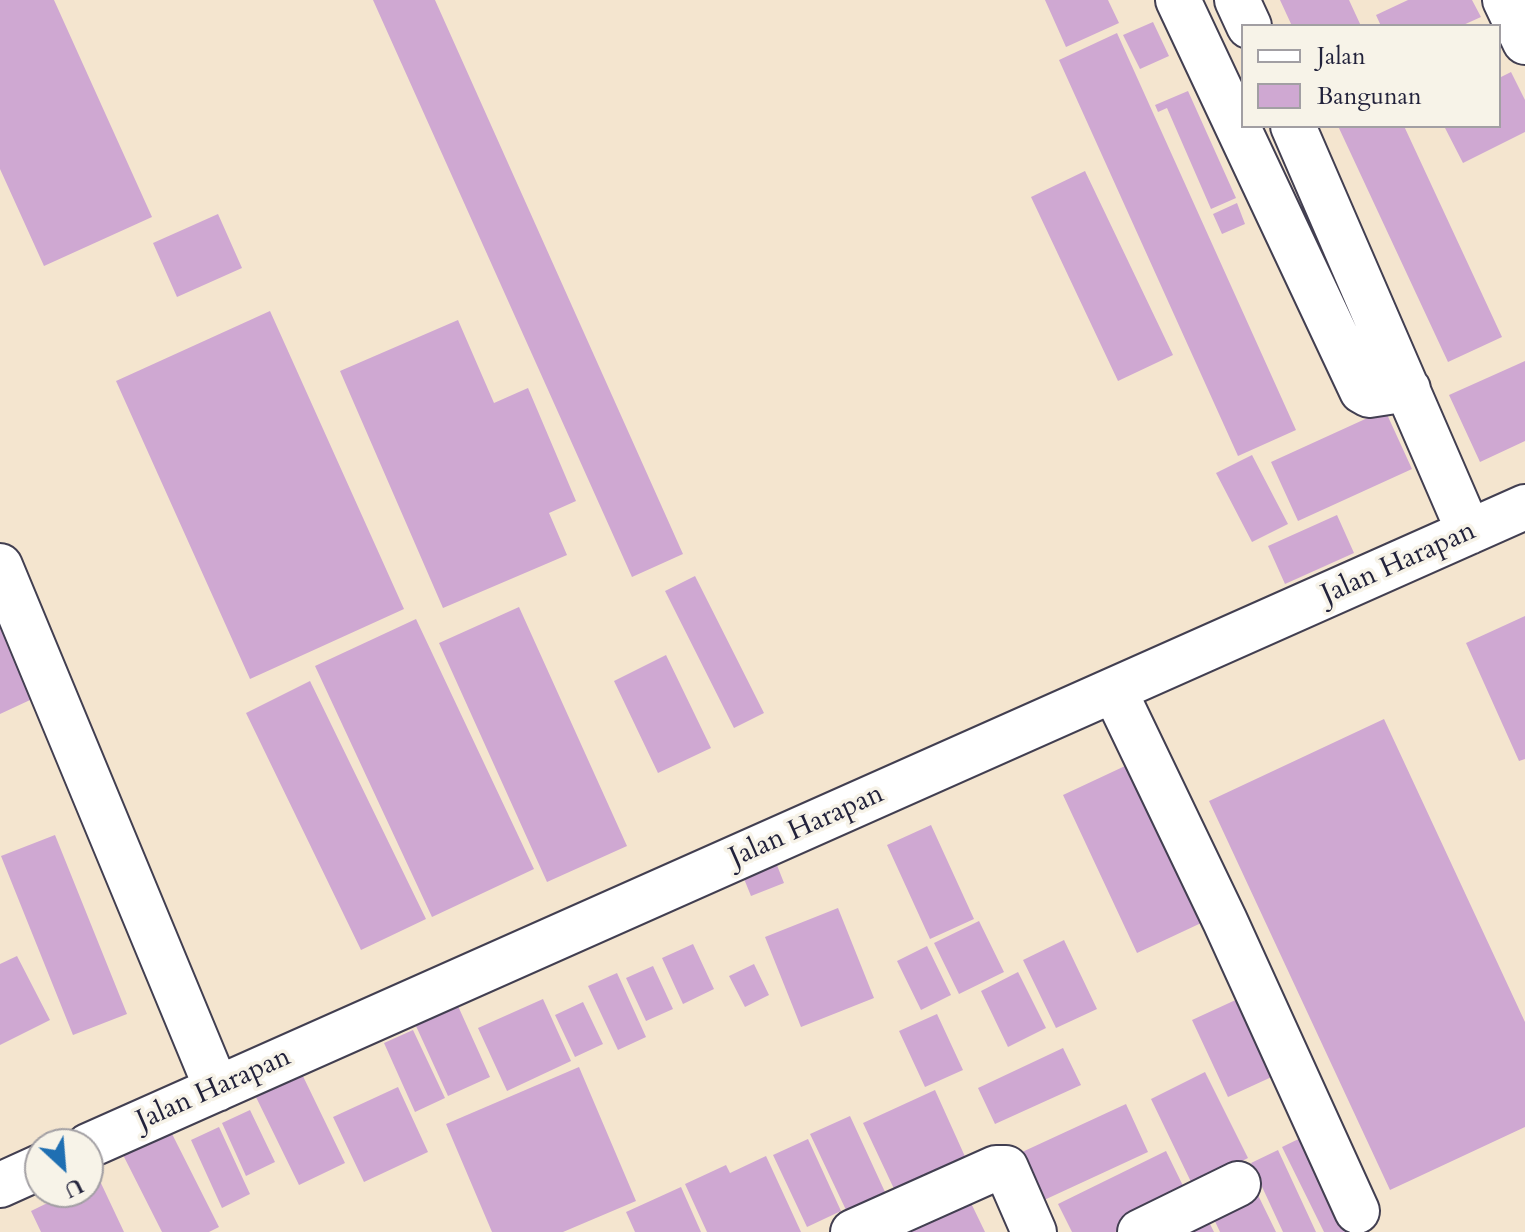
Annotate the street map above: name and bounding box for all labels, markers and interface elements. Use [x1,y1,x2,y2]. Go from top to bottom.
legend [1241,24,1501,128]
text: Jalan [1317,40,1366,73]
text: Bangunan [1317,80,1422,113]
street label: Jalan Harapan [1317,515,1481,613]
street label: Jalan Harapan [725,778,889,876]
street label: Jalan Harapan [132,1041,296,1139]
north arrow [24,1128,104,1208]
text: U [59,1170,88,1205]

